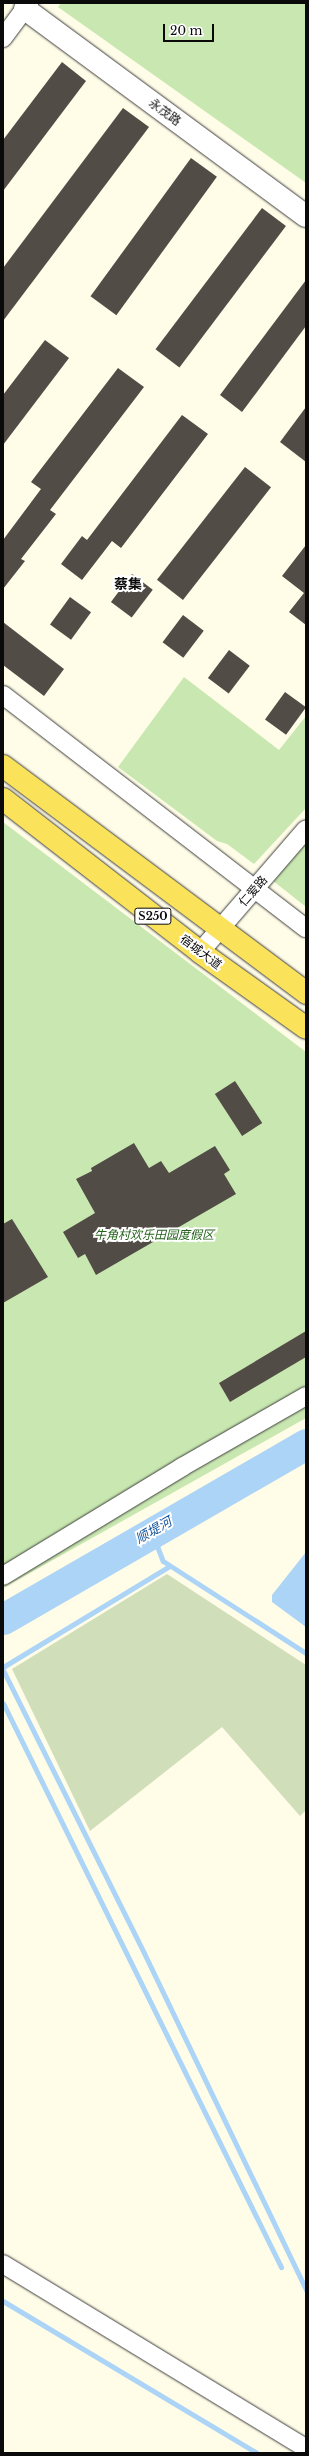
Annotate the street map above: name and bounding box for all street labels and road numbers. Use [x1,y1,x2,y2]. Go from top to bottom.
street label: 永茂路 [146,96,184,128]
street label: 仁爱路 [236,873,270,909]
road number: S250 [134,907,172,925]
street label: 宿城大道 [177,932,225,972]

